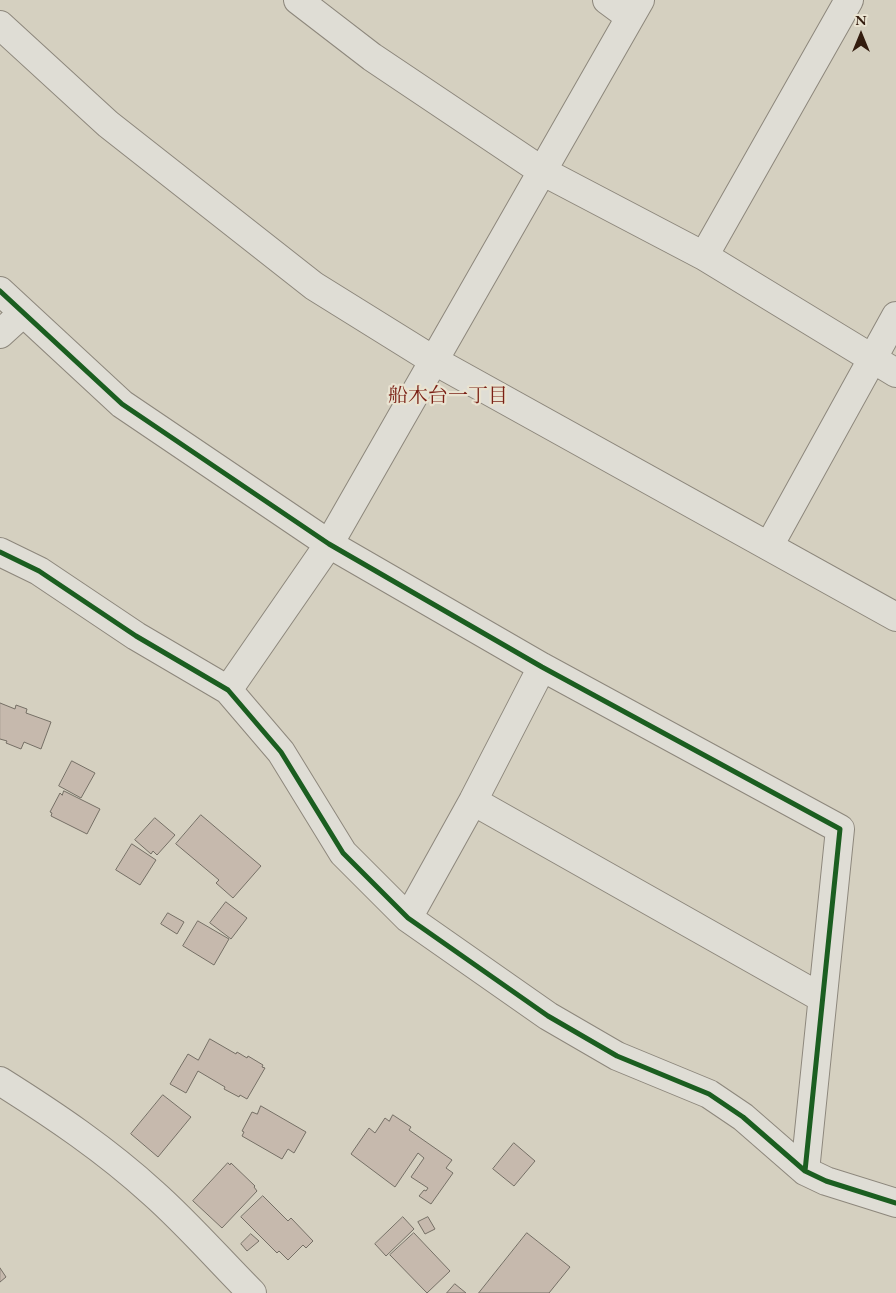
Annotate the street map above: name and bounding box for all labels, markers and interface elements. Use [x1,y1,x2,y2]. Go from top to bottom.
north arrow [836,10,886,60]
text: N [855,11,867,29]
district label: 船木台一丁目 [388,385,508,409]

